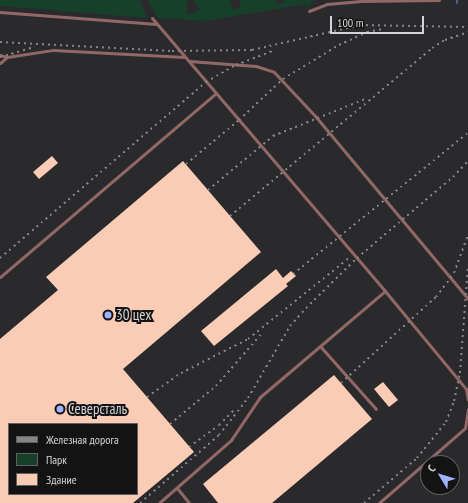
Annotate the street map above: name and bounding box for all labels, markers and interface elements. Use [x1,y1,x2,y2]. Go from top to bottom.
scale bar [332,8,426,34]
text: 100 m [337,15,364,30]
place label: 30 цех [116,306,151,324]
marker: 30 цех [103,310,113,320]
place label: Северсталь [68,400,127,418]
marker: Северсталь [55,404,65,414]
legend [8,423,138,495]
text: Железная дорога [46,432,119,447]
text: Парк [46,452,67,467]
north arrow [420,455,460,495]
text: С [424,462,438,475]
text: Здание [46,472,77,487]

